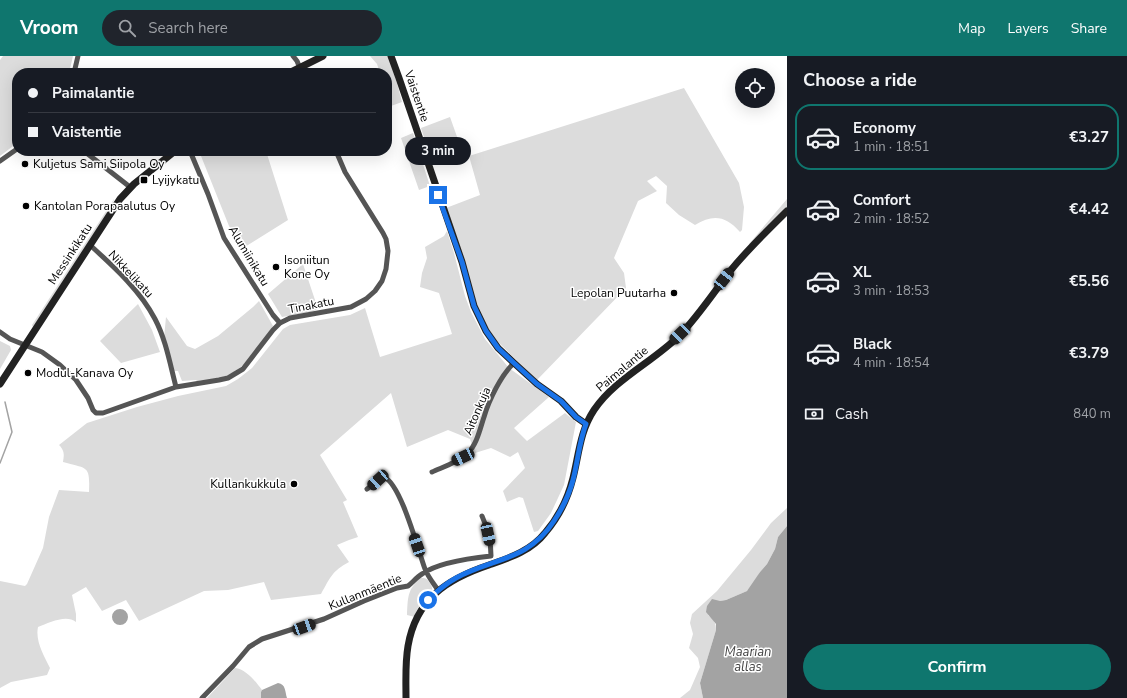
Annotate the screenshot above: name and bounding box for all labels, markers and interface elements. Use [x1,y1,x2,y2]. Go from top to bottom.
search box [102,10,382,46]
text: Vroom [20,15,78,41]
icon: search [116,17,138,39]
text: Search here [148,18,228,38]
text: Map [958,19,985,38]
text: Layers [1007,19,1049,38]
text: Share [1071,19,1107,38]
street label: Vaistentie [400,67,433,124]
map controls [735,68,775,108]
button: locate [735,68,775,108]
text: Choose a ride [803,68,917,92]
text: Paimalantie [52,83,134,103]
text: Economy [853,118,916,138]
icon: car [805,119,841,155]
text: Vaistentie [52,122,121,142]
text: €3.27 [1069,127,1109,147]
callout: 3 min [405,137,471,165]
text: 1 min · 18:51 [853,138,929,156]
text: 3 min [421,142,455,160]
place label: Kuljetus Sami Siipola Oy [33,156,165,172]
marker: Kuljetus Sami Siipola Oy [20,159,30,169]
place label: Lyijykatu [152,172,199,188]
marker: Lyijykatu [139,175,149,185]
route end [429,186,447,204]
text: Comfort [853,190,910,210]
icon: car [805,191,841,227]
place label: Kantolan Porapaalutus Oy [34,198,176,214]
text: €4.42 [1069,199,1109,219]
marker: Kantolan Porapaalutus Oy [21,201,31,211]
text: 2 min · 18:52 [853,210,929,228]
street label: Messinkikatu [44,220,96,288]
street label: Alumiinikatu [225,223,273,289]
street label: Nikkelikatu [105,247,157,301]
place label: Isoniitun Kone Oy [284,252,331,282]
marker: Isoniitun Kone Oy [271,262,281,272]
text: XL [853,262,872,282]
icon: car [805,263,841,299]
car [712,266,736,292]
text: €5.56 [1069,271,1109,291]
text: 3 min · 18:53 [853,282,929,300]
place label: Lepolan Puutarha [571,285,666,301]
marker: Lepolan Puutarha [669,288,679,298]
street label: Tinakatu [287,293,335,317]
car [667,321,693,347]
text: Black [853,334,891,354]
icon: car [805,335,841,371]
street label: Paimalantie [593,343,651,395]
text: €3.79 [1069,343,1109,363]
text: 4 min · 18:54 [853,354,929,372]
place label: Modul-Kanava Oy [36,365,134,381]
marker: Modul-Kanava Oy [23,368,33,378]
street label: Aitonkuja [460,384,494,438]
icon: cash [803,403,825,425]
text: Cash [835,404,869,424]
text: 840 m [1073,405,1111,423]
car [450,446,476,468]
car [365,468,391,492]
place label: Kullankukkula [210,476,286,492]
marker: Kullankukkula [289,479,299,489]
car [480,521,496,547]
car [407,532,427,558]
street label: Kullanmäentie [326,570,404,614]
route start [419,591,437,609]
car [291,617,317,637]
water label: Maarian allas [725,643,771,676]
button: Confirm [803,644,1111,690]

